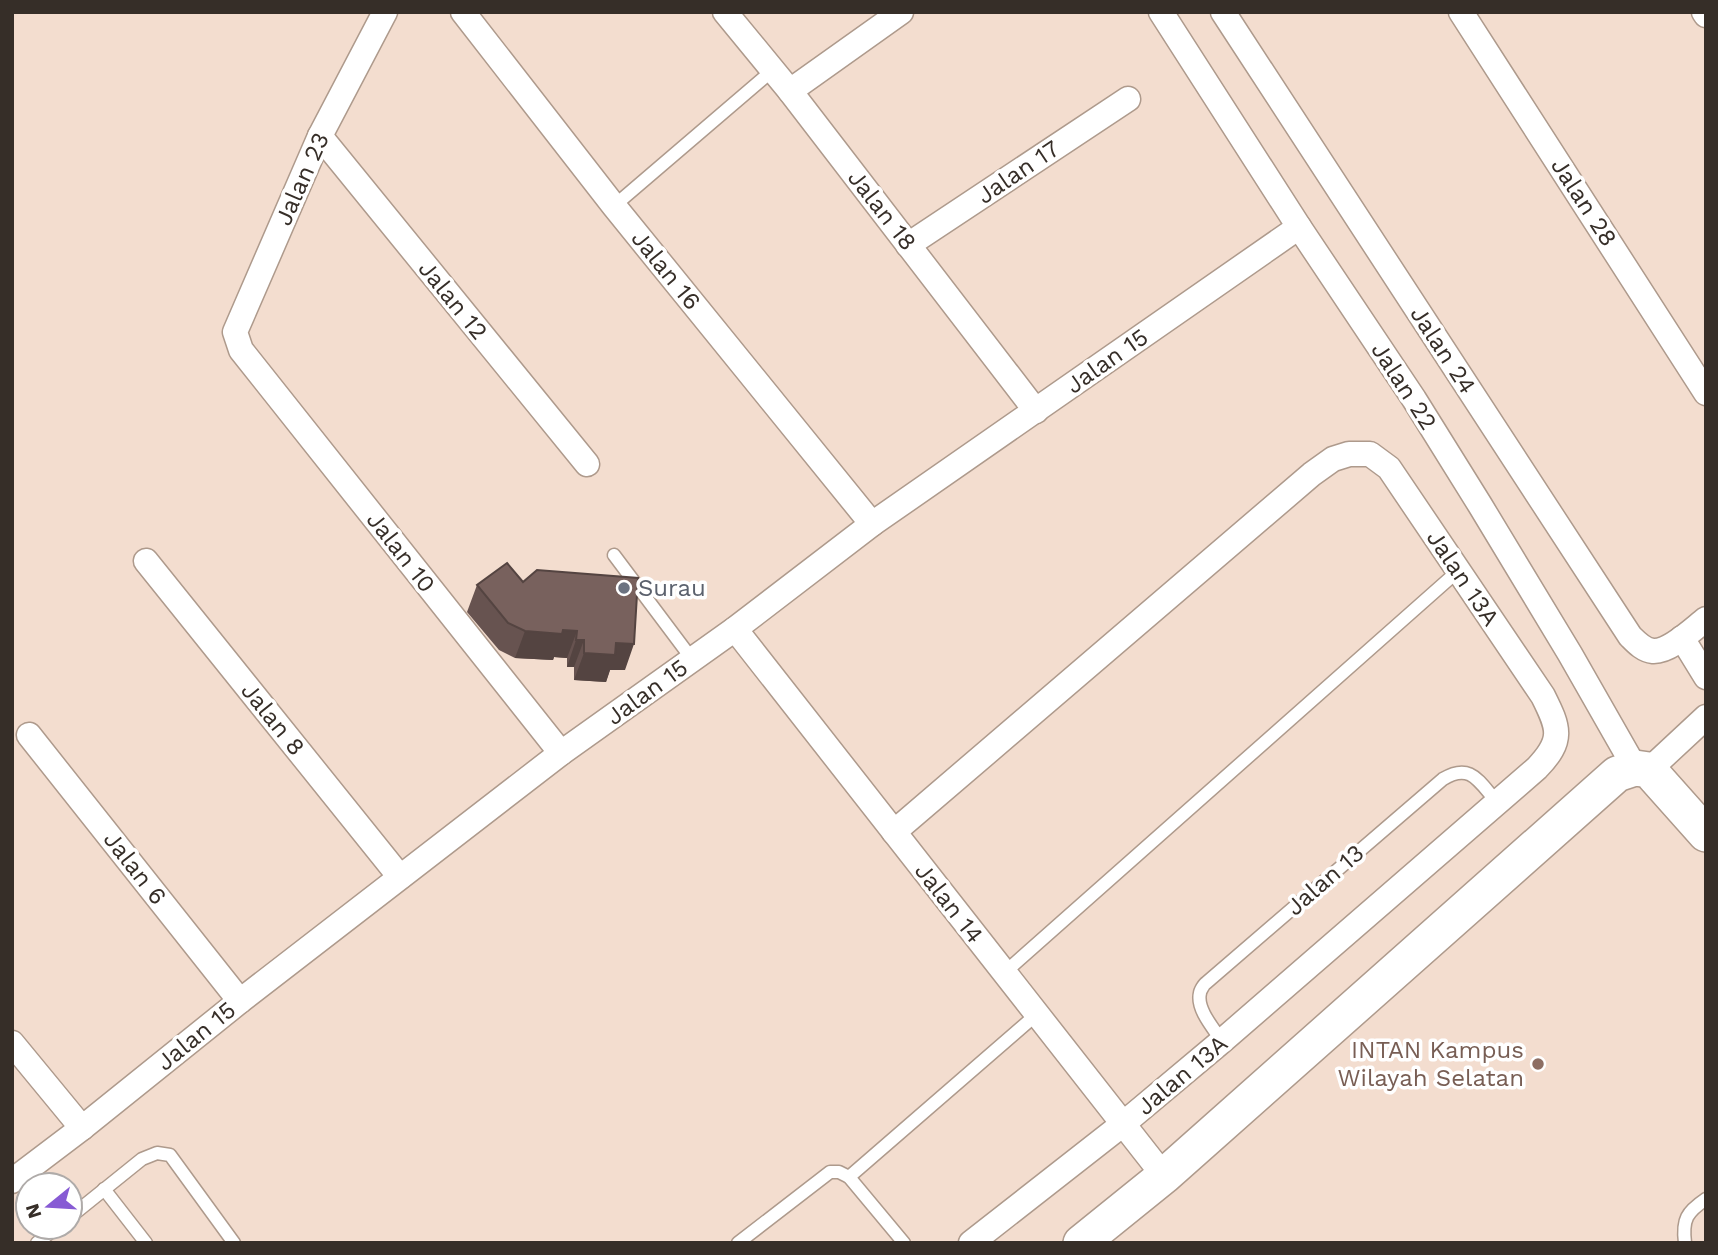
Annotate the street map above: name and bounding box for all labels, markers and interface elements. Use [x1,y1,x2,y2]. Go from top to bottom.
street label: Jalan 23 [269,128,335,230]
street label: Jalan 17 [972,134,1064,210]
street label: Jalan 28 [1545,153,1623,251]
street label: Jalan 18 [842,164,922,256]
street label: Jalan 16 [625,225,707,315]
street label: Jalan 12 [413,255,493,345]
street label: Jalan 24 [1404,301,1482,399]
street label: Jalan 15 [1061,323,1153,399]
street label: Jalan 22 [1365,337,1443,435]
street label: Jalan 10 [361,506,441,598]
street label: Jalan 13A [1421,525,1505,631]
place label: Surau [638,574,706,602]
marker: Surau [616,580,632,596]
street label: Jalan 15 [601,653,693,731]
street label: Jalan 8 [235,677,311,761]
street label: Jalan 6 [98,826,172,910]
street label: Jalan 13 [1281,839,1369,921]
street label: Jalan 14 [909,857,989,949]
street label: Jalan 15 [151,996,241,1076]
street label: Jalan 13A [1131,1029,1233,1121]
place label: INTAN Kampus Wilayah Selatan [1337,1036,1524,1092]
marker: INTAN Kampus Wilayah Selatan [1530,1056,1546,1072]
north arrow [14,1171,84,1241]
text: N [20,1201,46,1221]

